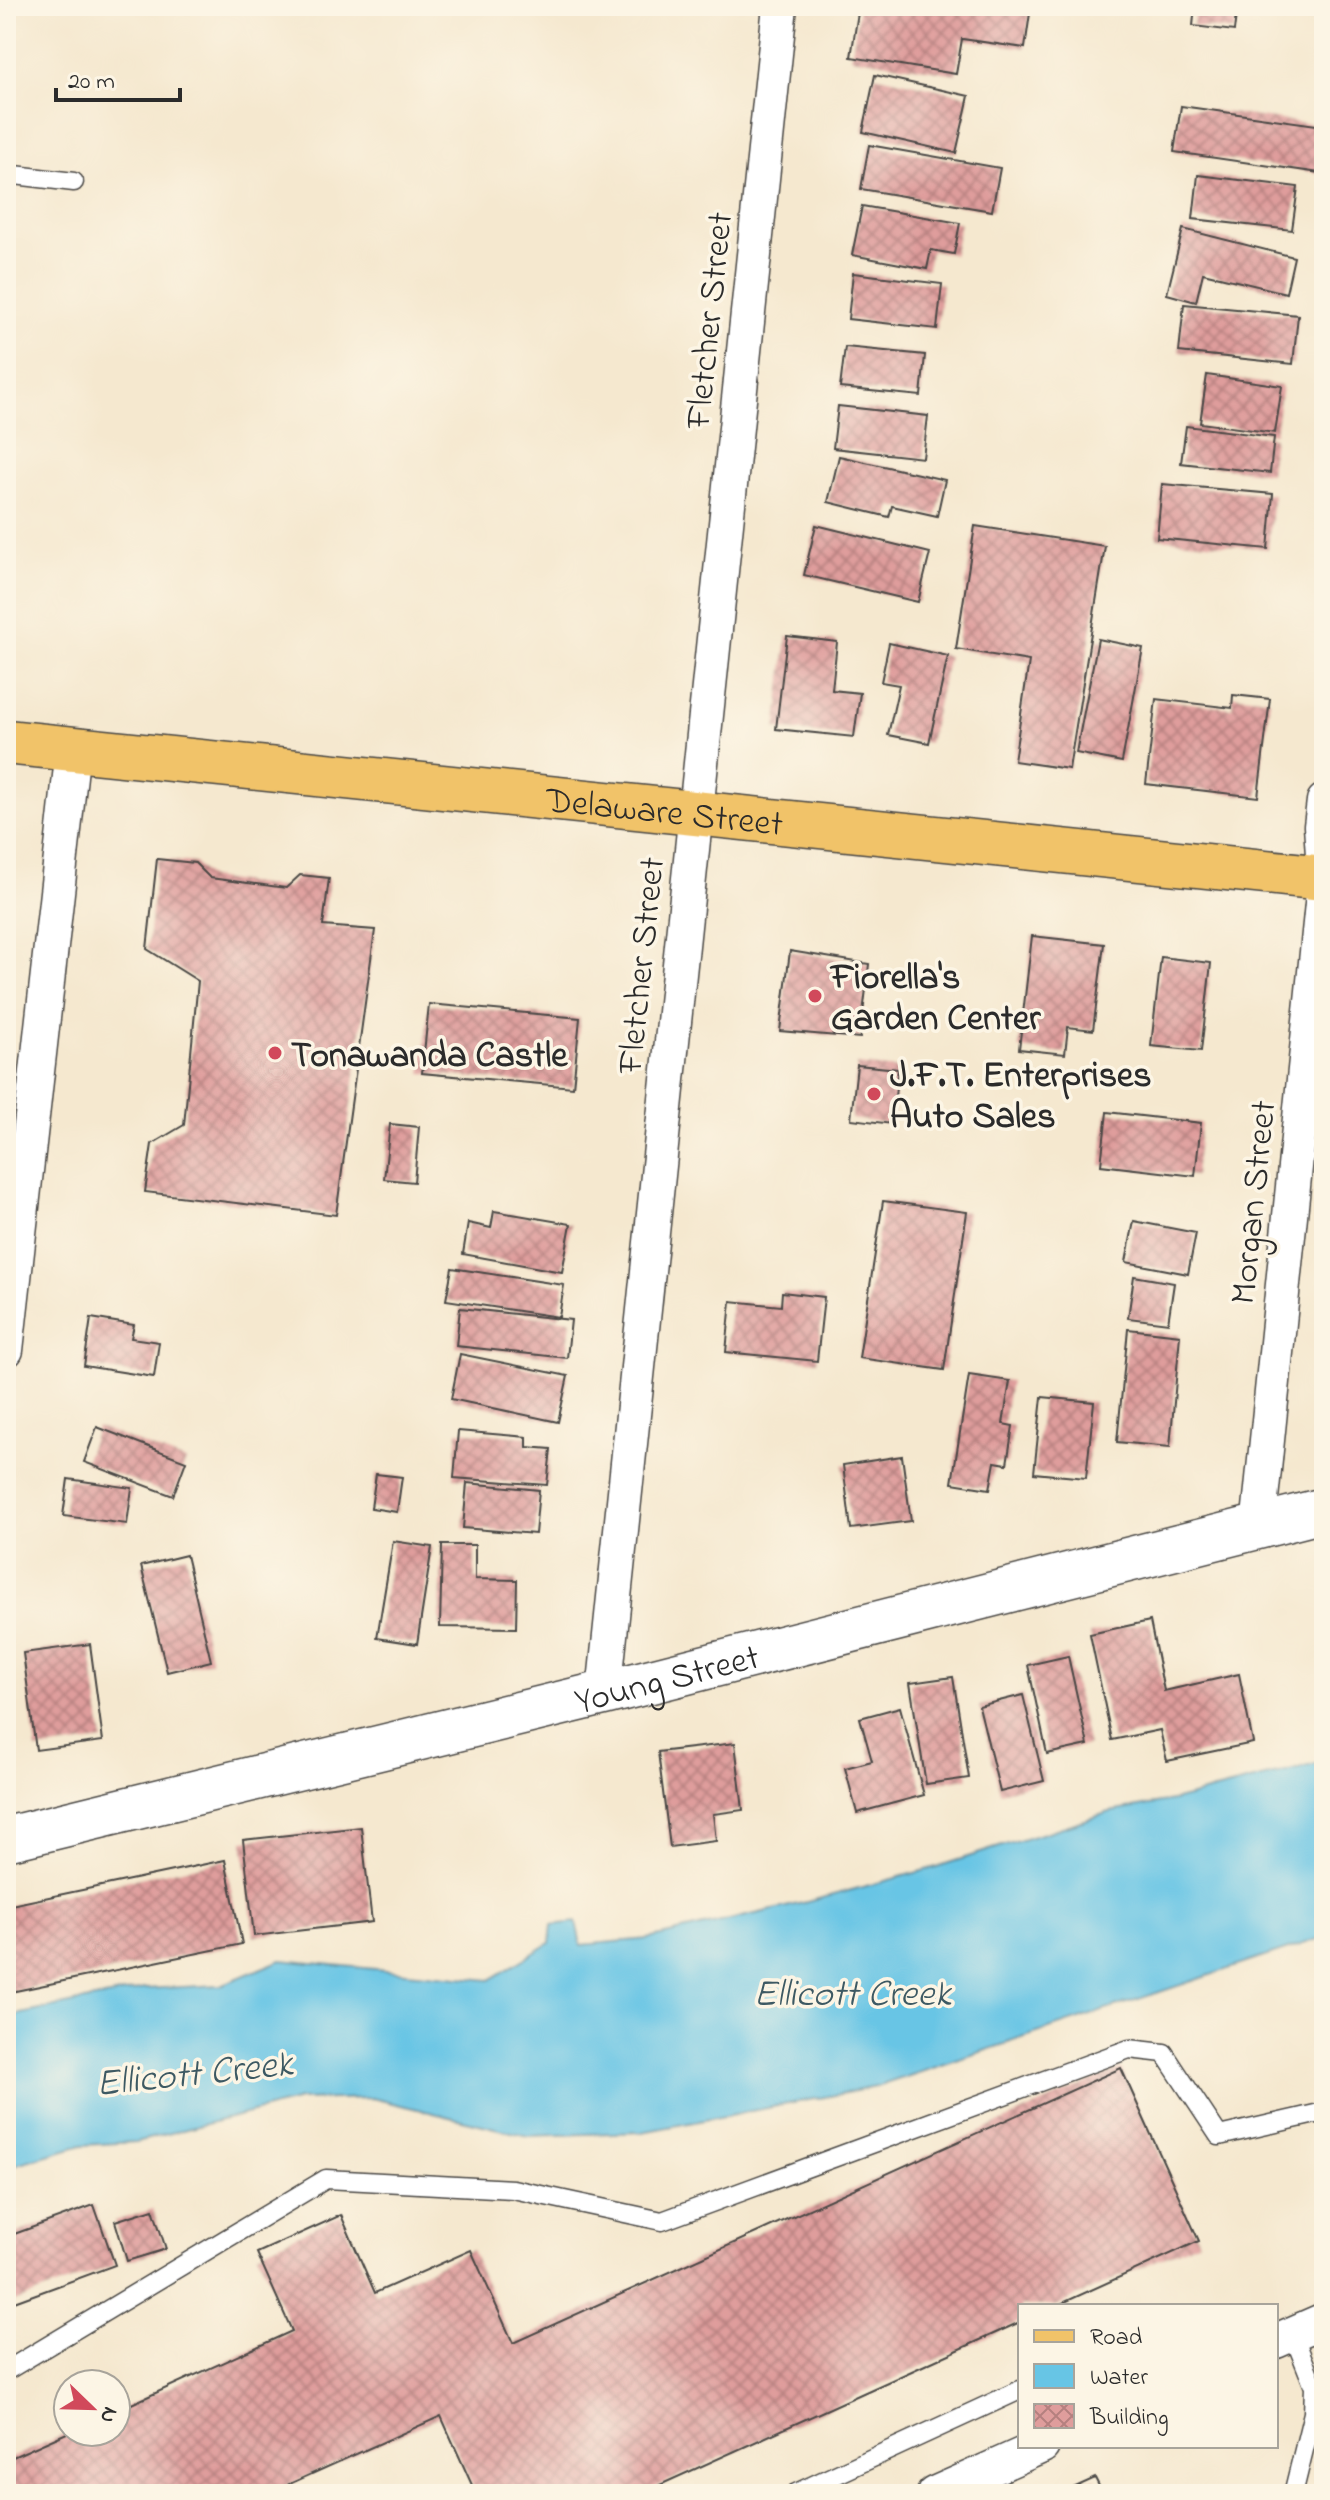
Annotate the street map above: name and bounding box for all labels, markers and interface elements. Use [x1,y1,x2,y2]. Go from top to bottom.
scale bar [56,52,180,102]
text: 20 m [68,65,115,100]
street label: Fletcher Street [674,209,749,432]
street label: Delaware Street [542,776,785,853]
street label: Fletcher Street [606,854,681,1077]
place label: Fiorella's Garden Center [829,953,1041,1047]
marker: Fiorella's Garden Center [806,987,824,1005]
place label: Tonawanda Castle [291,1031,568,1084]
marker: Tonawanda Castle [266,1044,284,1062]
place label: J.F.T. Enterprises Auto Sales [890,1051,1152,1145]
marker: J.F.T. Enterprises Auto Sales [865,1085,883,1103]
street label: Morgan Street [1218,1098,1293,1307]
street label: Young Street [570,1633,765,1730]
water label: Ellicott Creek [753,1968,952,2024]
water label: Ellicott Creek [93,2038,297,2114]
legend [1018,2304,1278,2448]
text: Road [1090,2321,1143,2356]
text: Water [1090,2361,1148,2396]
north arrow [52,2368,132,2448]
text: Building [1089,2401,1169,2436]
text: N [90,2402,125,2428]

